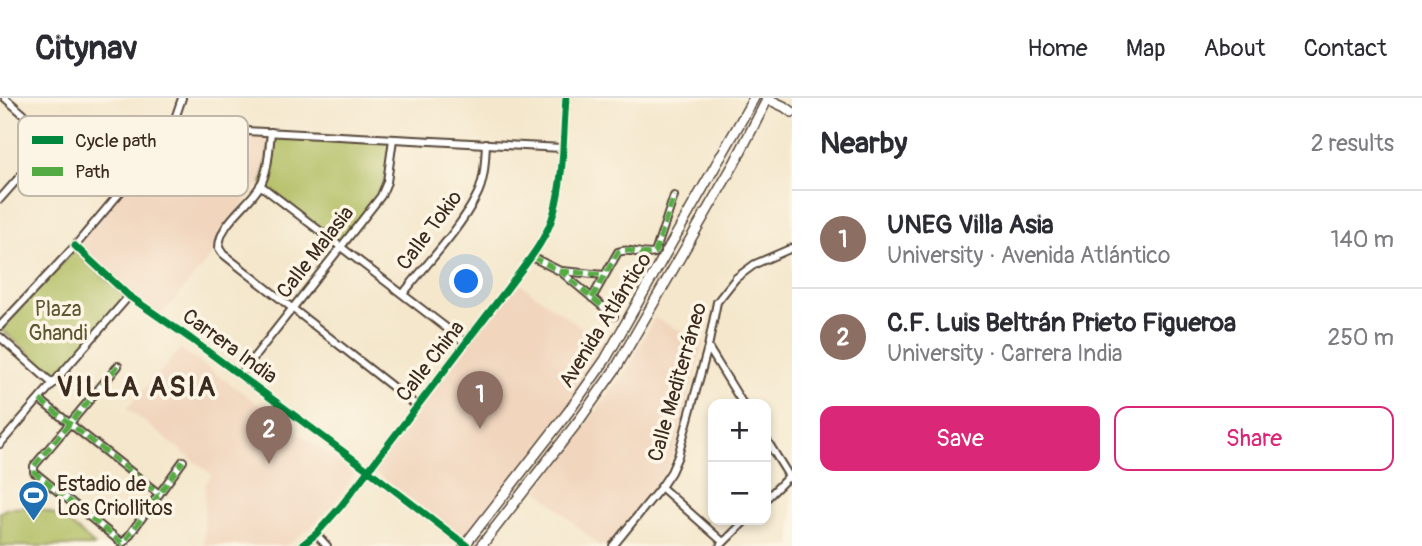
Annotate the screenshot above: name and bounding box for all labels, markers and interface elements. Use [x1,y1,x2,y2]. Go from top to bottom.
text: Citynav [35,28,138,69]
text: Home [1027,34,1088,63]
text: Map [1126,34,1166,63]
text: About [1204,34,1266,63]
text: Contact [1304,34,1387,63]
legend [18,116,248,196]
text: Nearby [820,125,907,162]
text: Cycle path [75,129,156,153]
text: 2 results [1311,129,1394,158]
text: Path [75,160,110,184]
street label: Calle Tokio [391,185,468,276]
street label: Calle Malasia [271,201,360,304]
text: UNEG Villa Asia [887,209,1054,241]
text: 1 [839,225,848,254]
text: 140 m [1331,225,1394,254]
text: University · Avenida Atlántico [887,241,1170,270]
street label: Avenida Atlántico [553,248,658,393]
your location [449,264,483,298]
park label: Plaza Ghandi [29,296,88,347]
street label: Calle Mediterráneo [642,299,713,465]
street label: Carrera India [177,303,283,390]
text: C.F. Luis Beltrán Prieto Figueroa [887,307,1236,339]
street label: Calle China [390,315,471,407]
text: 2 [837,323,849,352]
text: 250 m [1328,323,1394,352]
text: University · Carrera India [887,339,1122,368]
district label: VILLA ASIA [56,370,218,405]
pin: 1 [457,371,503,429]
map controls [708,399,771,525]
button: + [708,399,771,462]
pin: 2 [246,406,292,464]
button: Save [820,406,1100,471]
button: Share [1114,406,1394,471]
button: − [708,462,771,525]
place label: Estadio de Los Criollitos [57,471,173,522]
sports icon: Estadio de Los Criollitos [17,479,51,523]

